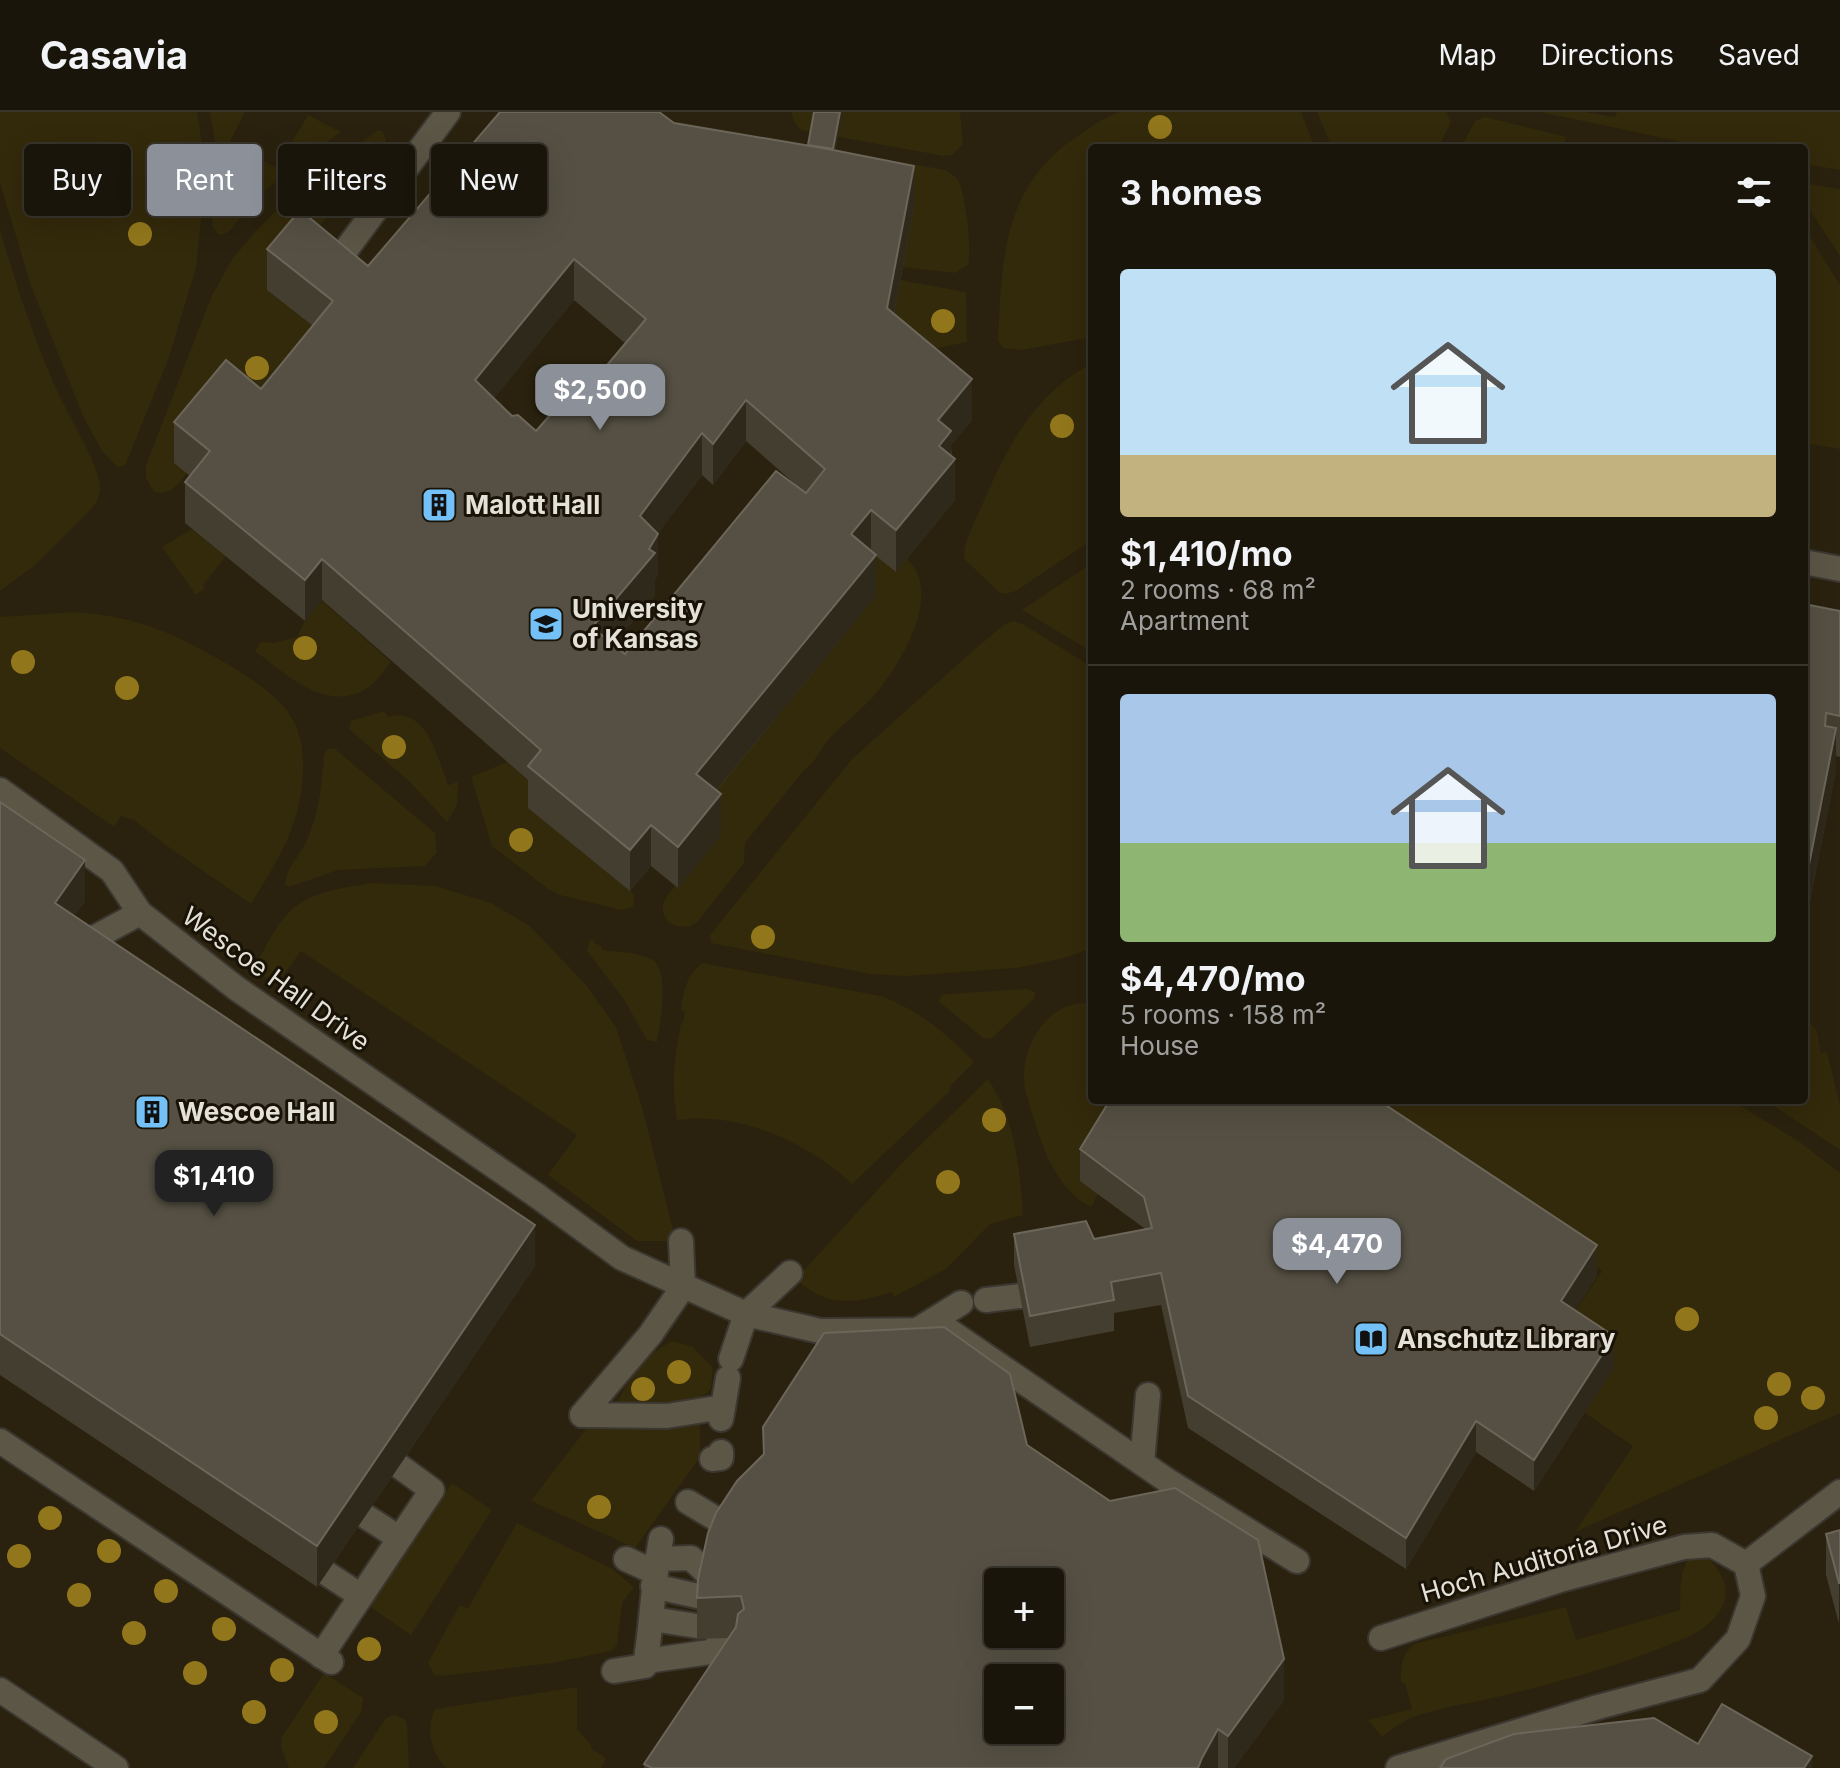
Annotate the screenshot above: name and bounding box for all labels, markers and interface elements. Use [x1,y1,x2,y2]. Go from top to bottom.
text: Casavia [40,32,188,78]
text: Map [1438,38,1497,72]
text: Directions [1541,38,1674,72]
text: Saved [1718,38,1800,72]
chip: Buy [24,144,131,216]
chip: Rent [147,144,262,216]
chip: Filters [278,144,415,216]
chip: New [431,144,547,216]
icon: filters [1732,170,1776,214]
text: 3 homes [1120,172,1262,213]
icon: home [1376,321,1520,465]
pin: $2,500 [535,364,665,432]
text: $2,500 [553,374,647,405]
building icon: Malott Hall [420,486,458,524]
place label: Malott Hall [465,489,600,520]
text: $1,410/mo [1120,533,1293,574]
text: 2 rooms · 68 m² [1120,574,1316,605]
place label: University of Kansas [572,593,703,654]
school or university icon: University of Kansas [527,605,565,643]
text: Apartment [1120,605,1249,636]
icon: home [1376,746,1520,890]
street label: Wescoe Hall Drive [176,900,376,1057]
text: $4,470/mo [1120,958,1306,999]
text: 5 rooms · 158 m² [1120,999,1326,1030]
text: House [1120,1030,1199,1061]
building icon: Wescoe Hall [133,1093,171,1131]
place label: Wescoe Hall [178,1096,335,1127]
pin: $1,410 [149,1150,279,1218]
text: $1,410 [173,1160,255,1191]
pin: $4,470 [1272,1218,1402,1286]
text: $4,470 [1291,1228,1383,1259]
library icon: Anschutz Library [1352,1320,1390,1358]
place label: Anschutz Library [1397,1323,1616,1354]
street label: Hoch Auditoria Drive [1417,1509,1671,1609]
map controls [984,1568,1064,1744]
button: + [984,1568,1064,1648]
button: − [984,1664,1064,1744]

